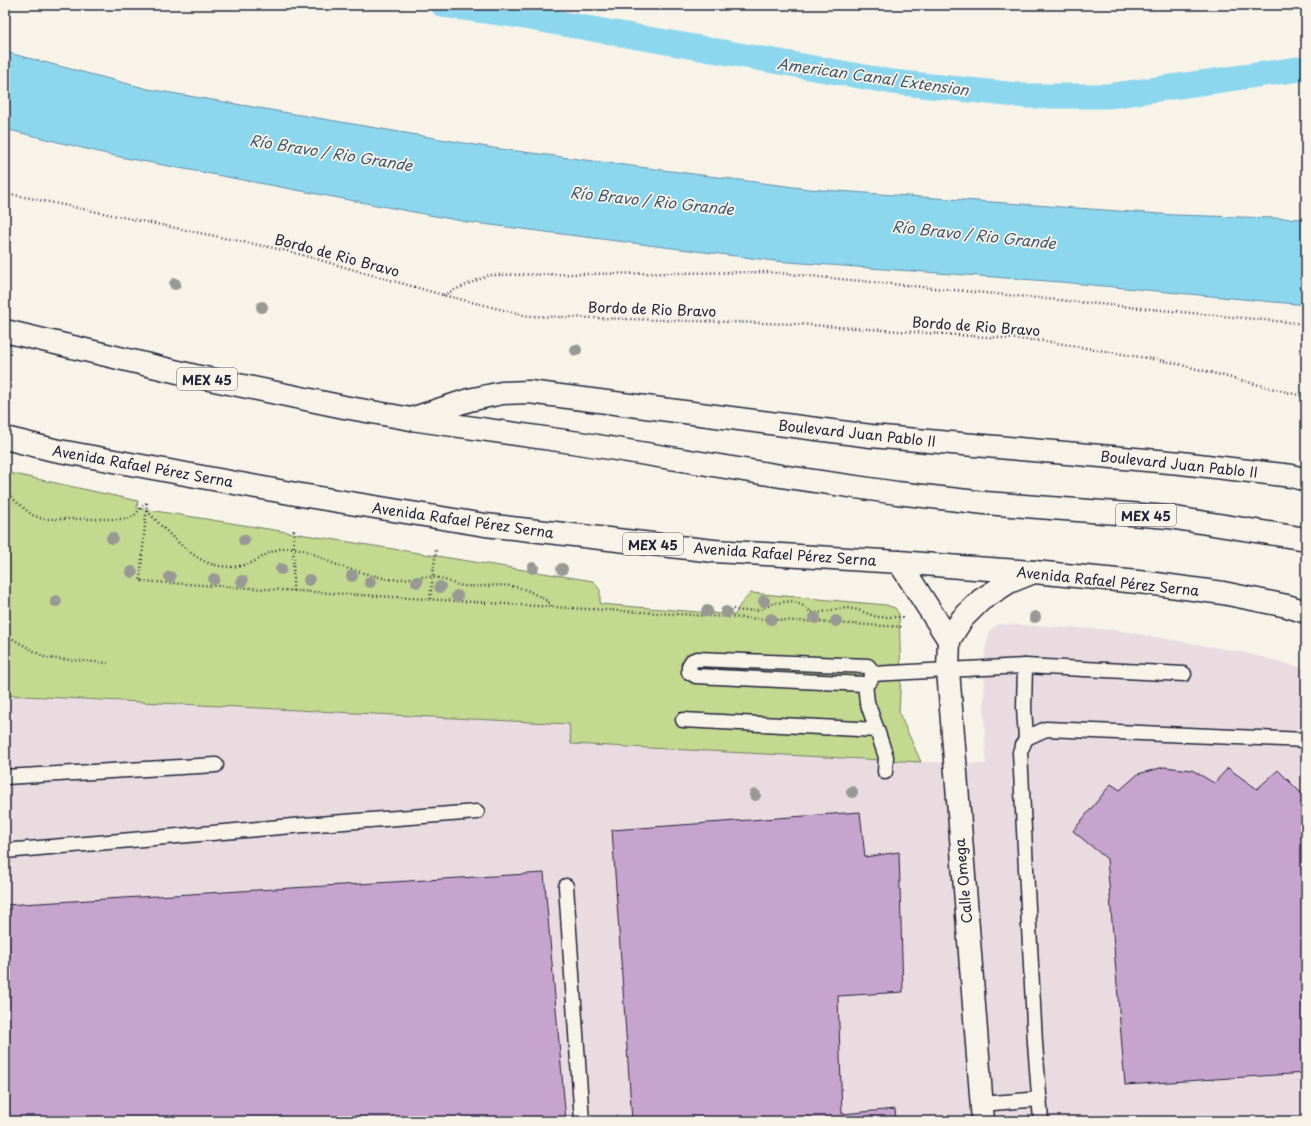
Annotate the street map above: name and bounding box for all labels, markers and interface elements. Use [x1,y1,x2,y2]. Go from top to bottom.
water label: American Canal Extension [776,51,971,101]
water label: Río Bravo / Rio Grande [248,128,415,176]
water label: Río Bravo / Rio Grande [569,180,736,220]
water label: Río Bravo / Rio Grande [891,214,1058,254]
street label: Bordo de Rio Bravo [272,228,402,282]
street label: Bordo de Rio Bravo [587,296,717,322]
street label: Bordo de Rio Bravo [911,311,1041,341]
road number: MEX 45 [177,368,237,390]
street label: Boulevard Juan Pablo II [777,414,937,452]
street label: Avenida Rafael Pérez Serna [51,440,235,492]
street label: Boulevard Juan Pablo II [1099,445,1259,483]
street label: Avenida Rafael Pérez Serna [371,497,555,543]
road number: MEX 45 [1116,504,1176,526]
road number: MEX 45 [623,533,683,555]
street label: Avenida Rafael Pérez Serna [693,537,877,571]
street label: Avenida Rafael Pérez Serna [1016,561,1200,601]
street label: Calle Omega [949,837,977,924]

